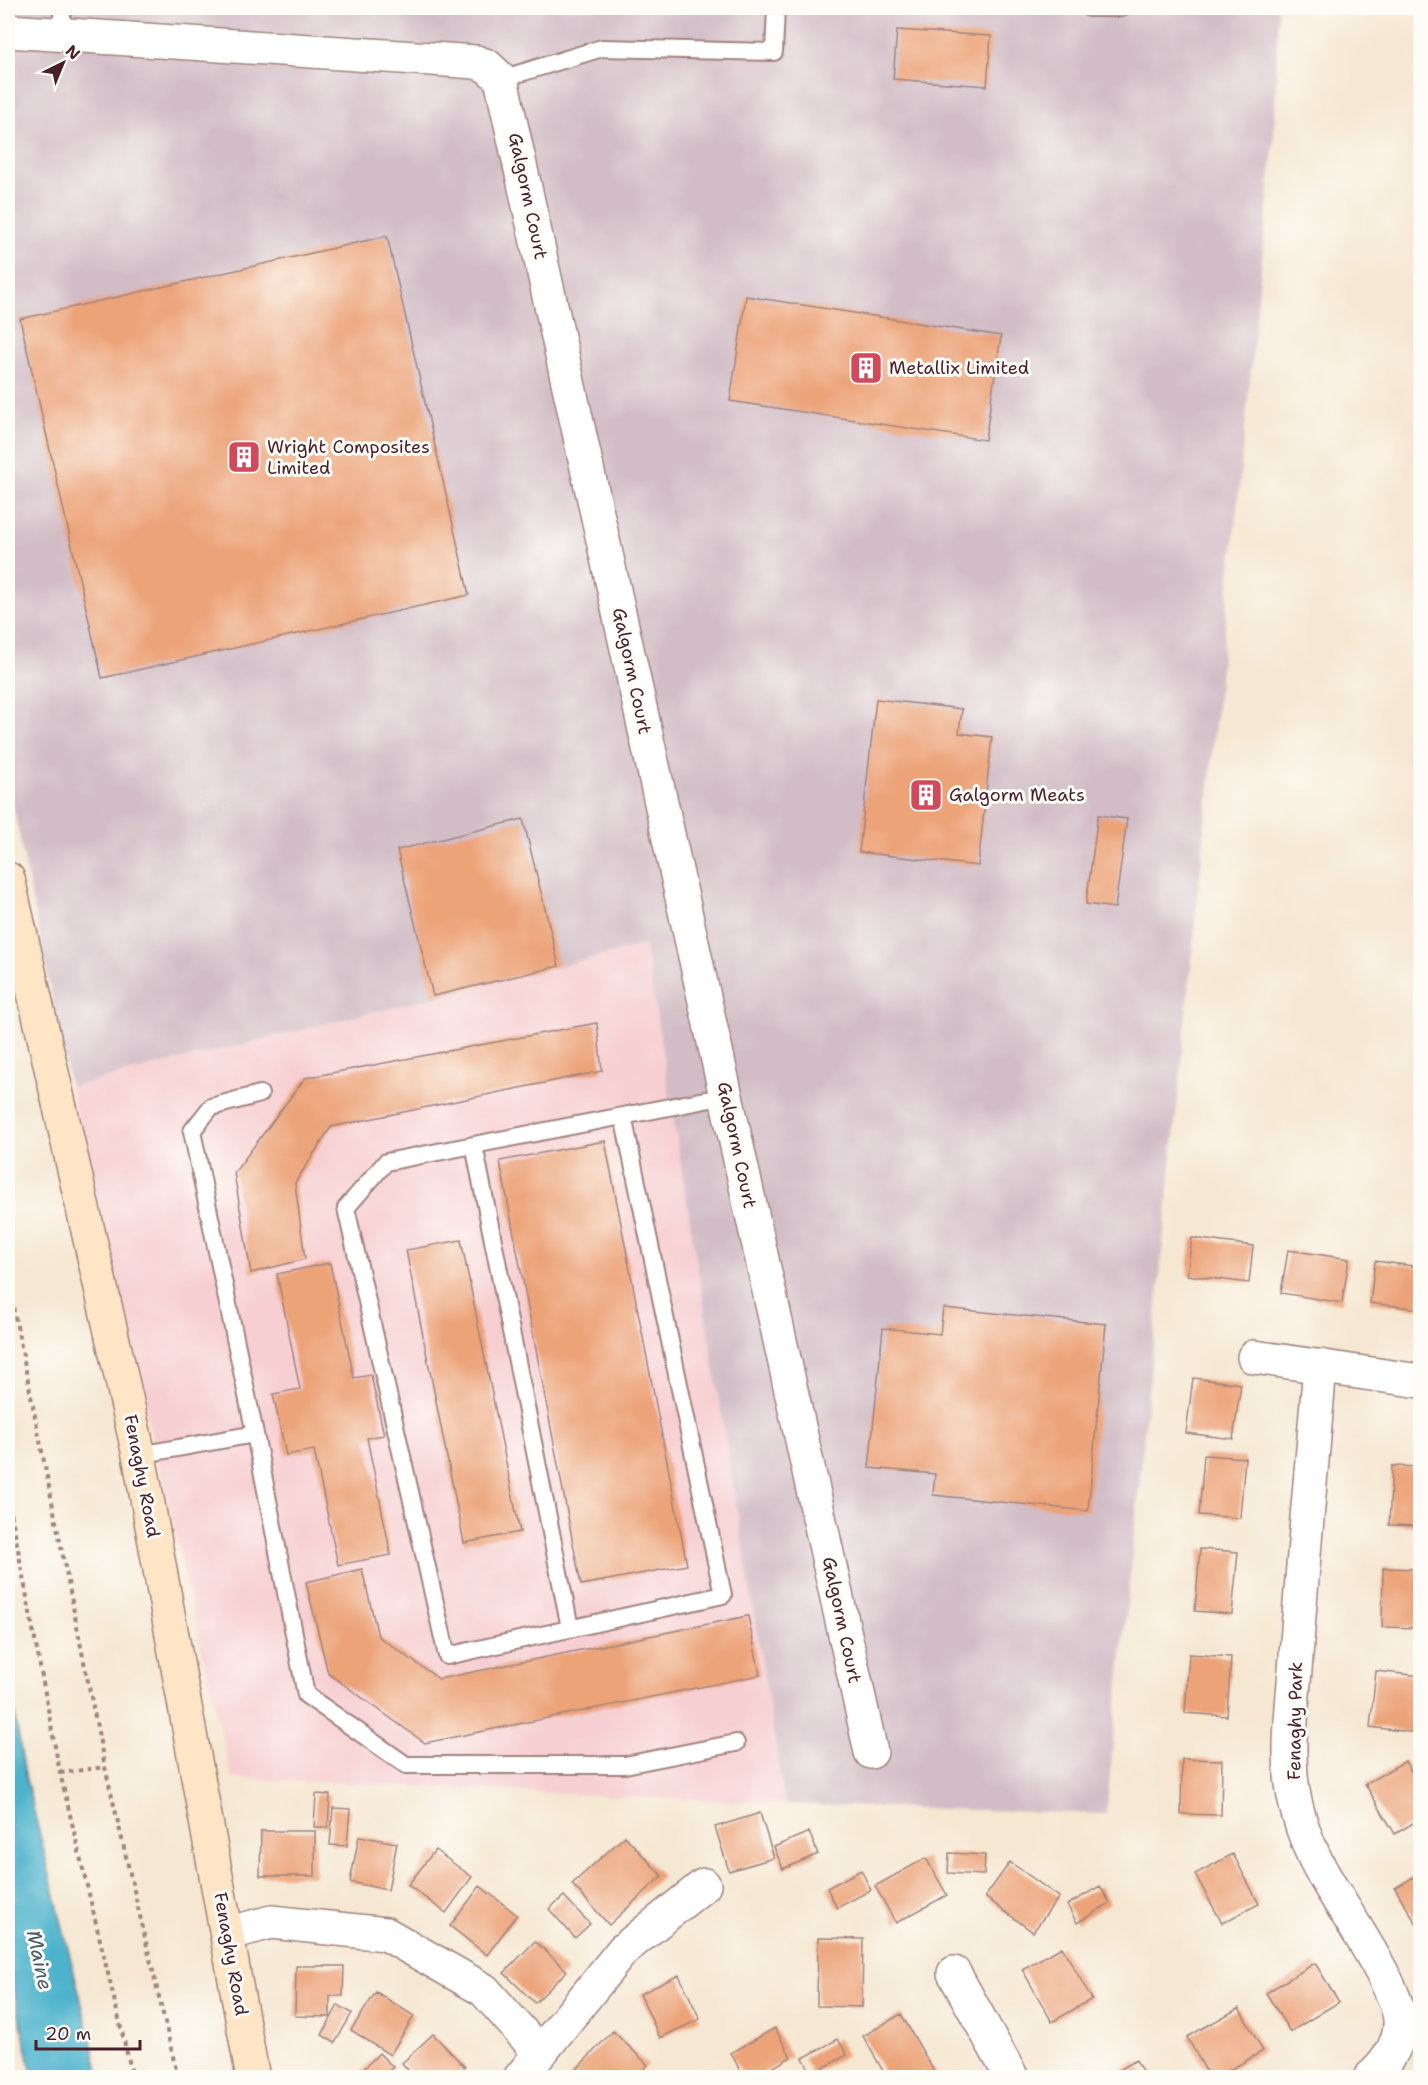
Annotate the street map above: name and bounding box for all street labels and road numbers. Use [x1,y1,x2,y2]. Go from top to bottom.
street label: Galgorm Court [503,131,553,262]
street label: Galgorm Court [607,606,657,737]
street label: Galgorm Court [712,1080,762,1211]
street label: Fenaghy Road [118,1412,166,1540]
street label: Galgorm Court [817,1555,867,1686]
street label: Fenaghy Park [1282,1662,1308,1780]
street label: Fenaghy Road [208,1890,254,2018]

